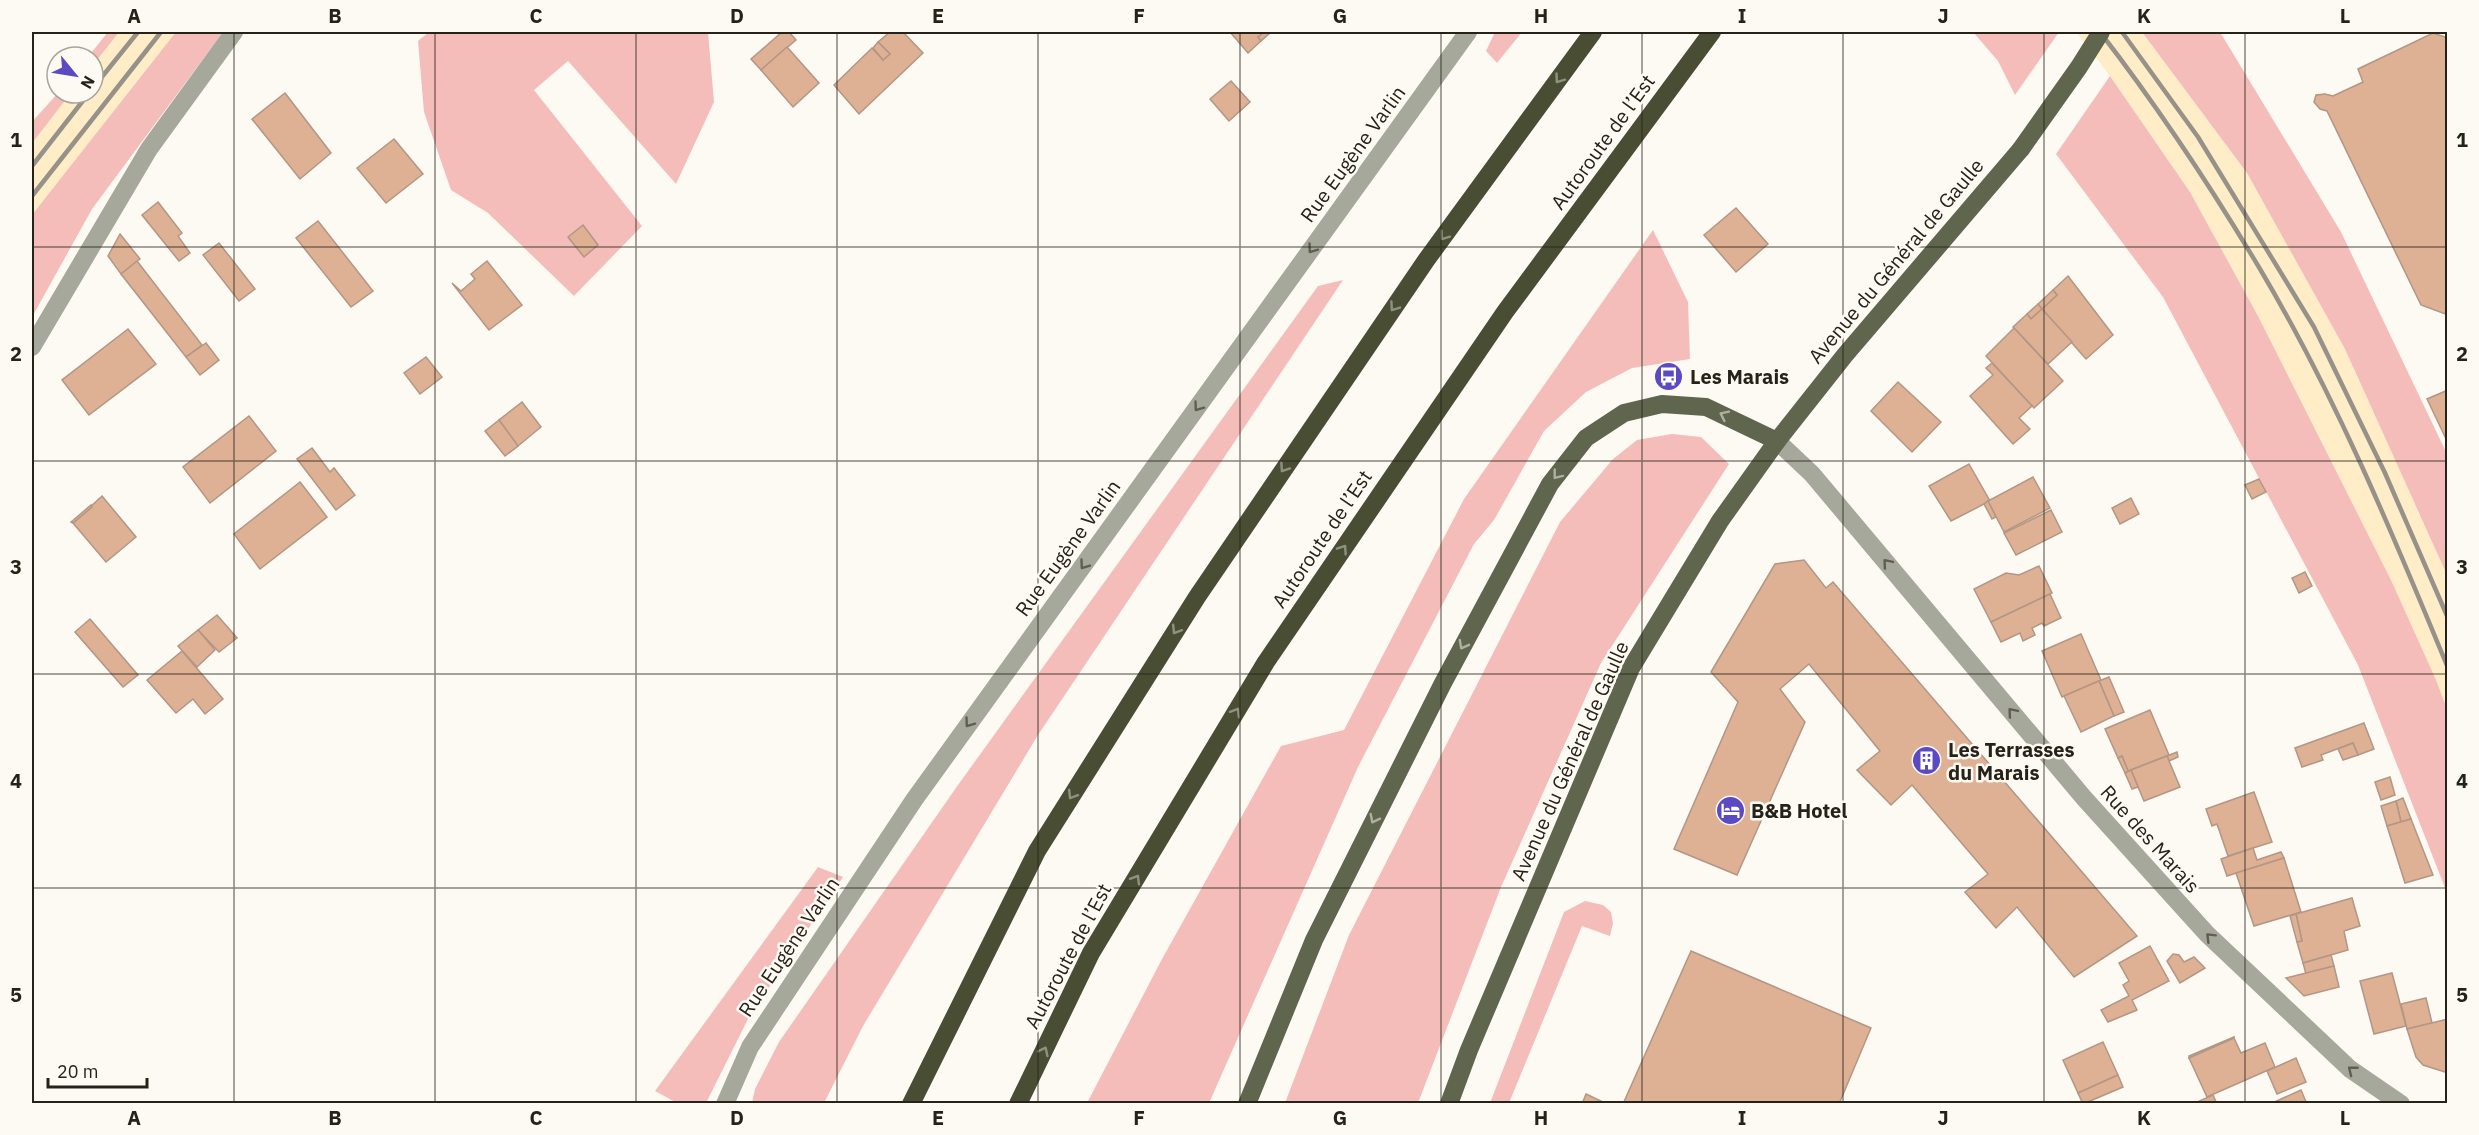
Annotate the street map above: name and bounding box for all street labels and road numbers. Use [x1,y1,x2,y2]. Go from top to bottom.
street label: Autoroute de l’Est [1544,69,1661,215]
street label: Rue Eugène Varlin [1294,80,1411,227]
street label: Avenue du Général de Gaulle [1802,153,1989,369]
street label: Autoroute de l’Est [1265,464,1378,613]
street label: Rue Eugène Varlin [1009,474,1126,621]
street label: Avenue du Général de Gaulle [1504,637,1635,885]
street label: Rue des Marais [2095,779,2206,898]
street label: Rue Eugène Varlin [732,872,845,1022]
street label: Autoroute de l’Est [1018,878,1117,1033]

